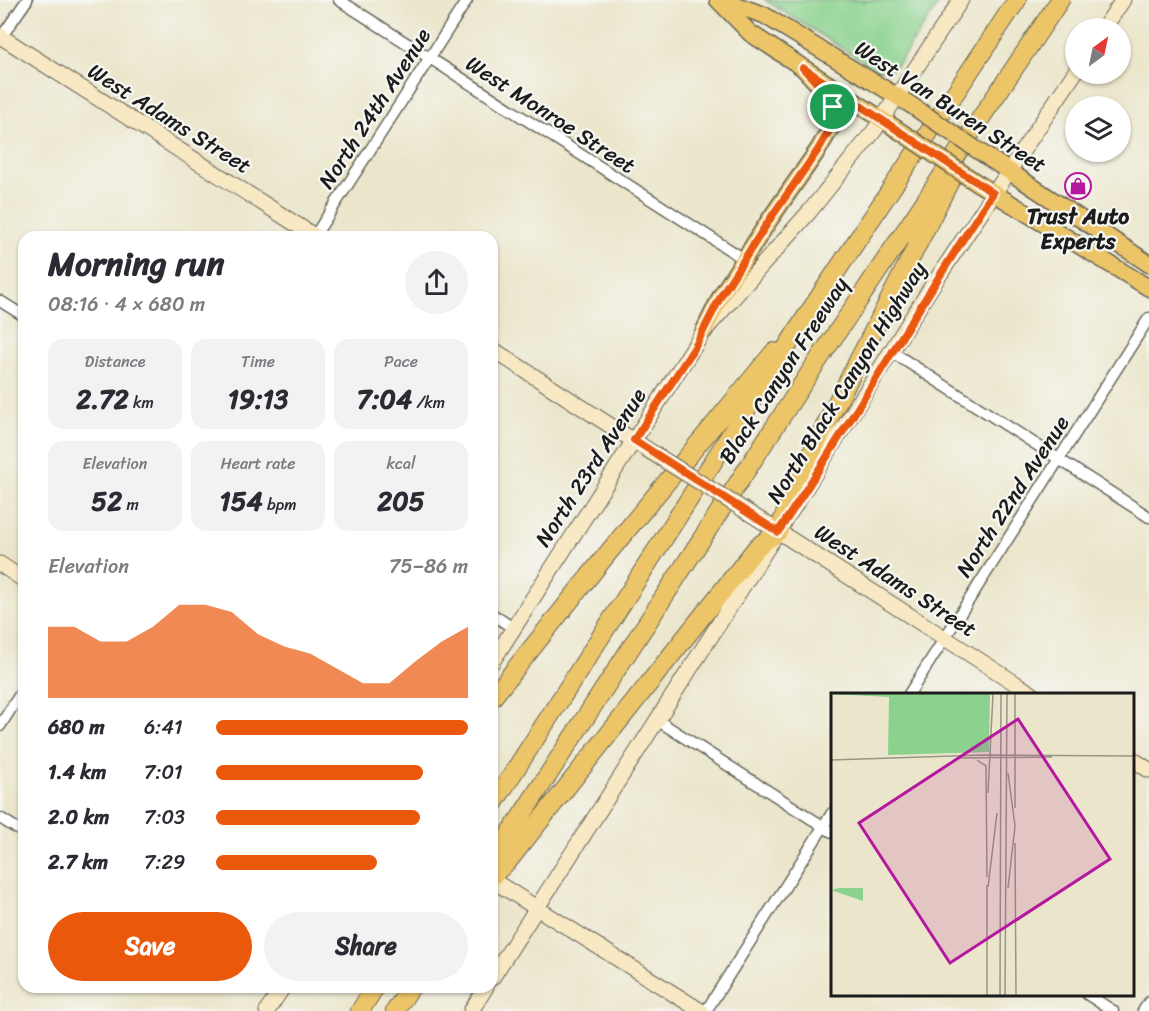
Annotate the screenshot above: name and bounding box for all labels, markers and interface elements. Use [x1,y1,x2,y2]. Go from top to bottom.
north arrow [1065,18,1131,84]
map controls [1065,18,1131,162]
street label: North 24th Avenue [307,19,442,197]
street label: West Van Buren Street [847,29,1055,184]
street label: West Monroe Street [458,45,644,185]
street label: West Adams Street [80,52,260,185]
pin [807,81,858,132]
icon: arrive [816,90,849,123]
button: layers [1065,96,1131,162]
shop icon: Trust Auto Experts [1063,171,1093,201]
place label: Trust Auto Experts [1027,197,1129,261]
text: Morning run [48,235,224,293]
button: share [405,251,468,314]
street label: North Black Canyon Highway [756,253,937,511]
street label: Black Canyon Freeway [708,268,859,472]
text: 08:16 · 4 × 680 m [48,287,205,322]
text: Distance [85,347,145,376]
text: Time [241,347,275,376]
text: Pace [384,347,418,376]
text: 2.72 [76,376,129,422]
text: 19:13 [228,376,288,422]
text: 7:04 [357,376,412,422]
street label: North 23rd Avenue [524,379,657,555]
text: km [129,388,154,417]
text: /km [412,388,445,417]
street label: North 22nd Avenue [945,407,1080,585]
text: Elevation [83,449,147,478]
text: Heart rate [220,449,296,478]
text: kcal [386,449,416,478]
text: 52 [91,478,122,524]
text: 154 [220,478,263,524]
text: 205 [377,478,425,524]
text: m [122,490,139,519]
text: bpm [263,490,296,519]
street label: West Adams Street [806,513,985,648]
text: Elevation [48,549,129,584]
text: 75–86 m [389,549,468,584]
inset map [831,693,1134,996]
text: 680 m [48,710,105,745]
text: 6:41 [144,710,182,745]
text: 1.4 km [48,755,106,790]
text: 7:01 [144,755,183,790]
text: 2.0 km [48,800,109,835]
text: 7:03 [144,800,185,835]
text: 2.7 km [48,845,108,880]
text: 7:29 [144,845,185,880]
button: Save [48,912,252,981]
button: Share [264,912,468,981]

